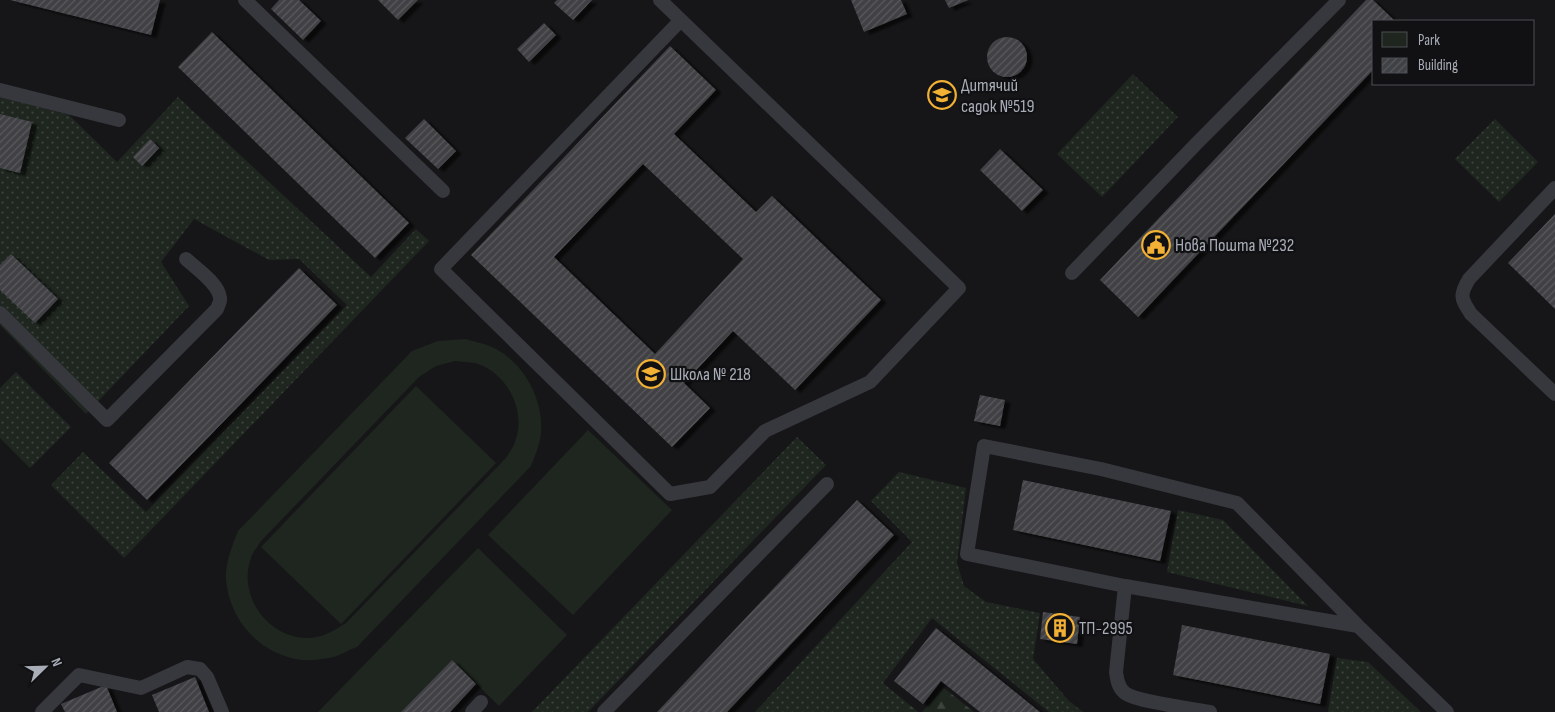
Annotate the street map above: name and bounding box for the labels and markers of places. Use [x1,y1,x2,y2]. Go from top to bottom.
place label: Дитячий садок №519 [961,75,1035,117]
school or university icon: Дитячий садок №519 [927,80,957,110]
public building icon: Нова Пошта №232 [1141,230,1171,260]
place label: Нова Пошта №232 [1175,235,1294,256]
school or university icon: Школа № 218 [636,359,666,389]
place label: Школа № 218 [670,364,751,385]
building icon: ТП-2995 [1045,613,1075,643]
place label: ТП-2995 [1079,618,1133,639]

